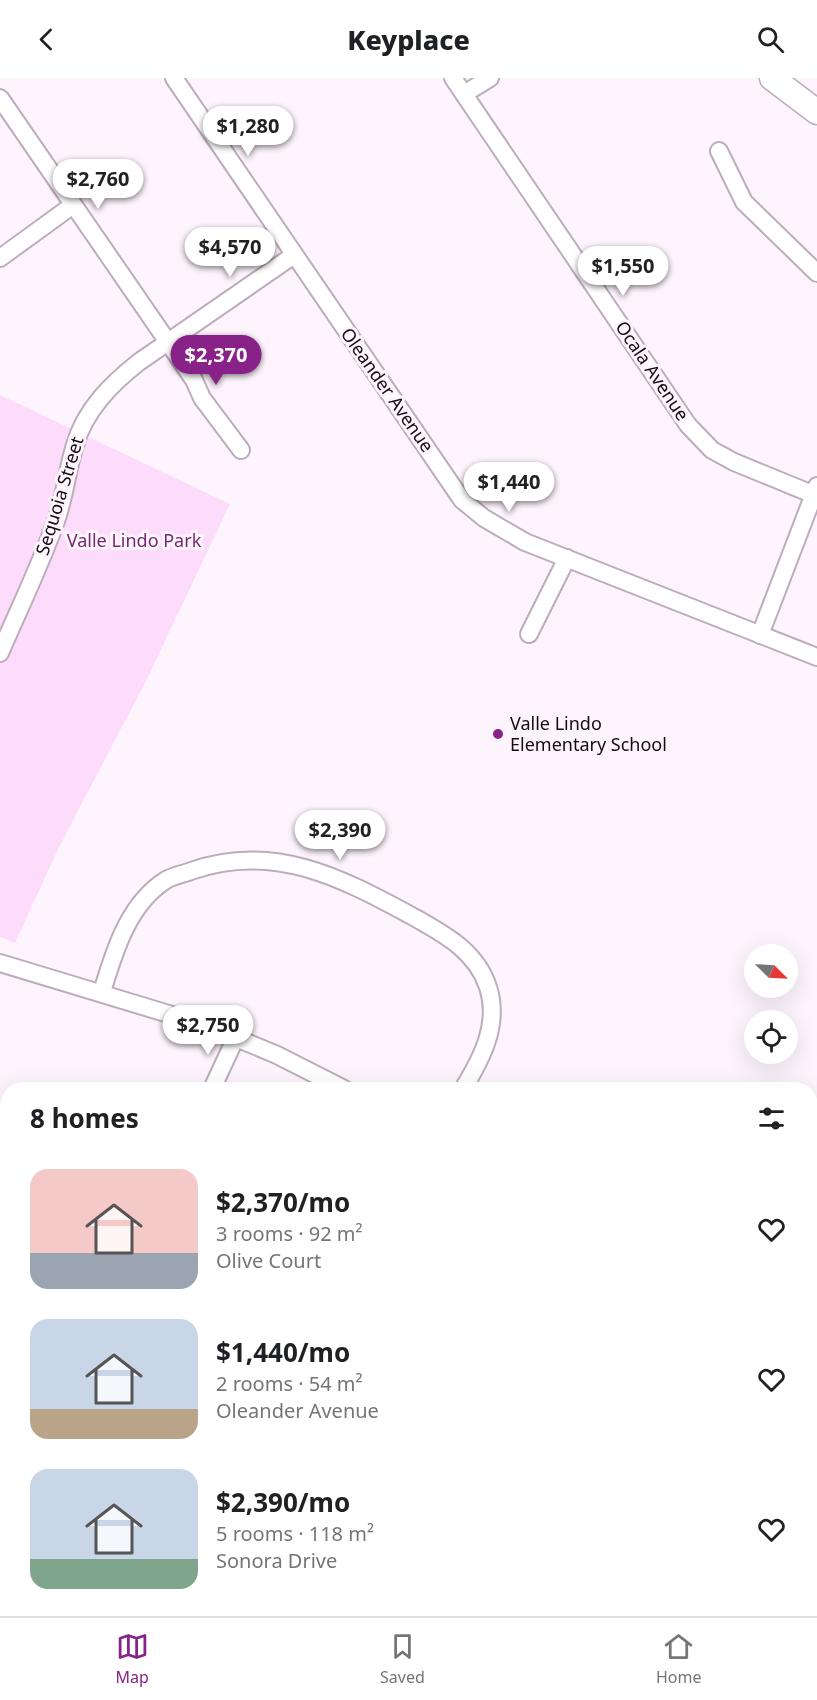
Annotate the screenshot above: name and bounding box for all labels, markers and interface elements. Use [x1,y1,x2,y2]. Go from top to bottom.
text: Keyplace [347,21,470,58]
icon: back [30,23,63,56]
icon: search [754,23,787,56]
pin: $1,280 [199,106,297,157]
text: $1,280 [217,112,279,139]
pin: $2,760 [49,159,147,210]
text: $2,760 [67,165,129,192]
pin: $4,570 [181,227,279,278]
text: $4,570 [199,233,261,260]
pin: $1,550 [574,246,672,297]
text: $1,550 [592,252,654,279]
street label: Ocala Avenue [611,316,695,425]
street label: Oleander Avenue [336,322,440,456]
pin: $2,370 [167,335,265,386]
text: $2,370 [185,341,247,368]
street label: Sequoia Street [30,433,89,558]
pin: $1,440 [460,462,558,513]
text: $1,440 [478,468,540,495]
park label: Valle Lindo Park [67,528,202,552]
place label: Valle Lindo Elementary School [510,711,667,756]
marker: Valle Lindo Elementary School [491,727,505,741]
pin: $2,390 [291,810,389,861]
text: $2,390 [309,816,371,843]
north arrow [744,944,798,998]
map controls [744,944,798,1064]
pin: $2,750 [159,1005,257,1056]
button: locate [744,1010,798,1064]
text: $2,750 [177,1011,239,1038]
text: 8 homes [30,1100,139,1136]
icon: filters [755,1102,788,1135]
text: $2,370/mo [216,1184,350,1220]
icon: home [78,1193,150,1265]
icon: heart [755,1213,788,1246]
text: 3 rooms · 92 m² [216,1220,363,1247]
text: Olive Court [216,1247,321,1274]
text: $1,440/mo [216,1334,350,1370]
icon: home [78,1343,150,1415]
icon: heart [755,1363,788,1396]
text: 2 rooms · 54 m² [216,1370,363,1397]
text: Oleander Avenue [216,1397,379,1424]
text: $2,390/mo [216,1484,350,1520]
icon: home [78,1493,150,1565]
icon: heart [755,1513,788,1546]
text: 5 rooms · 118 m² [216,1520,374,1547]
text: Sonora Drive [216,1547,337,1574]
tab: Map [116,1630,149,1688]
tab: Saved [380,1630,425,1688]
tab: Home [656,1630,701,1688]

